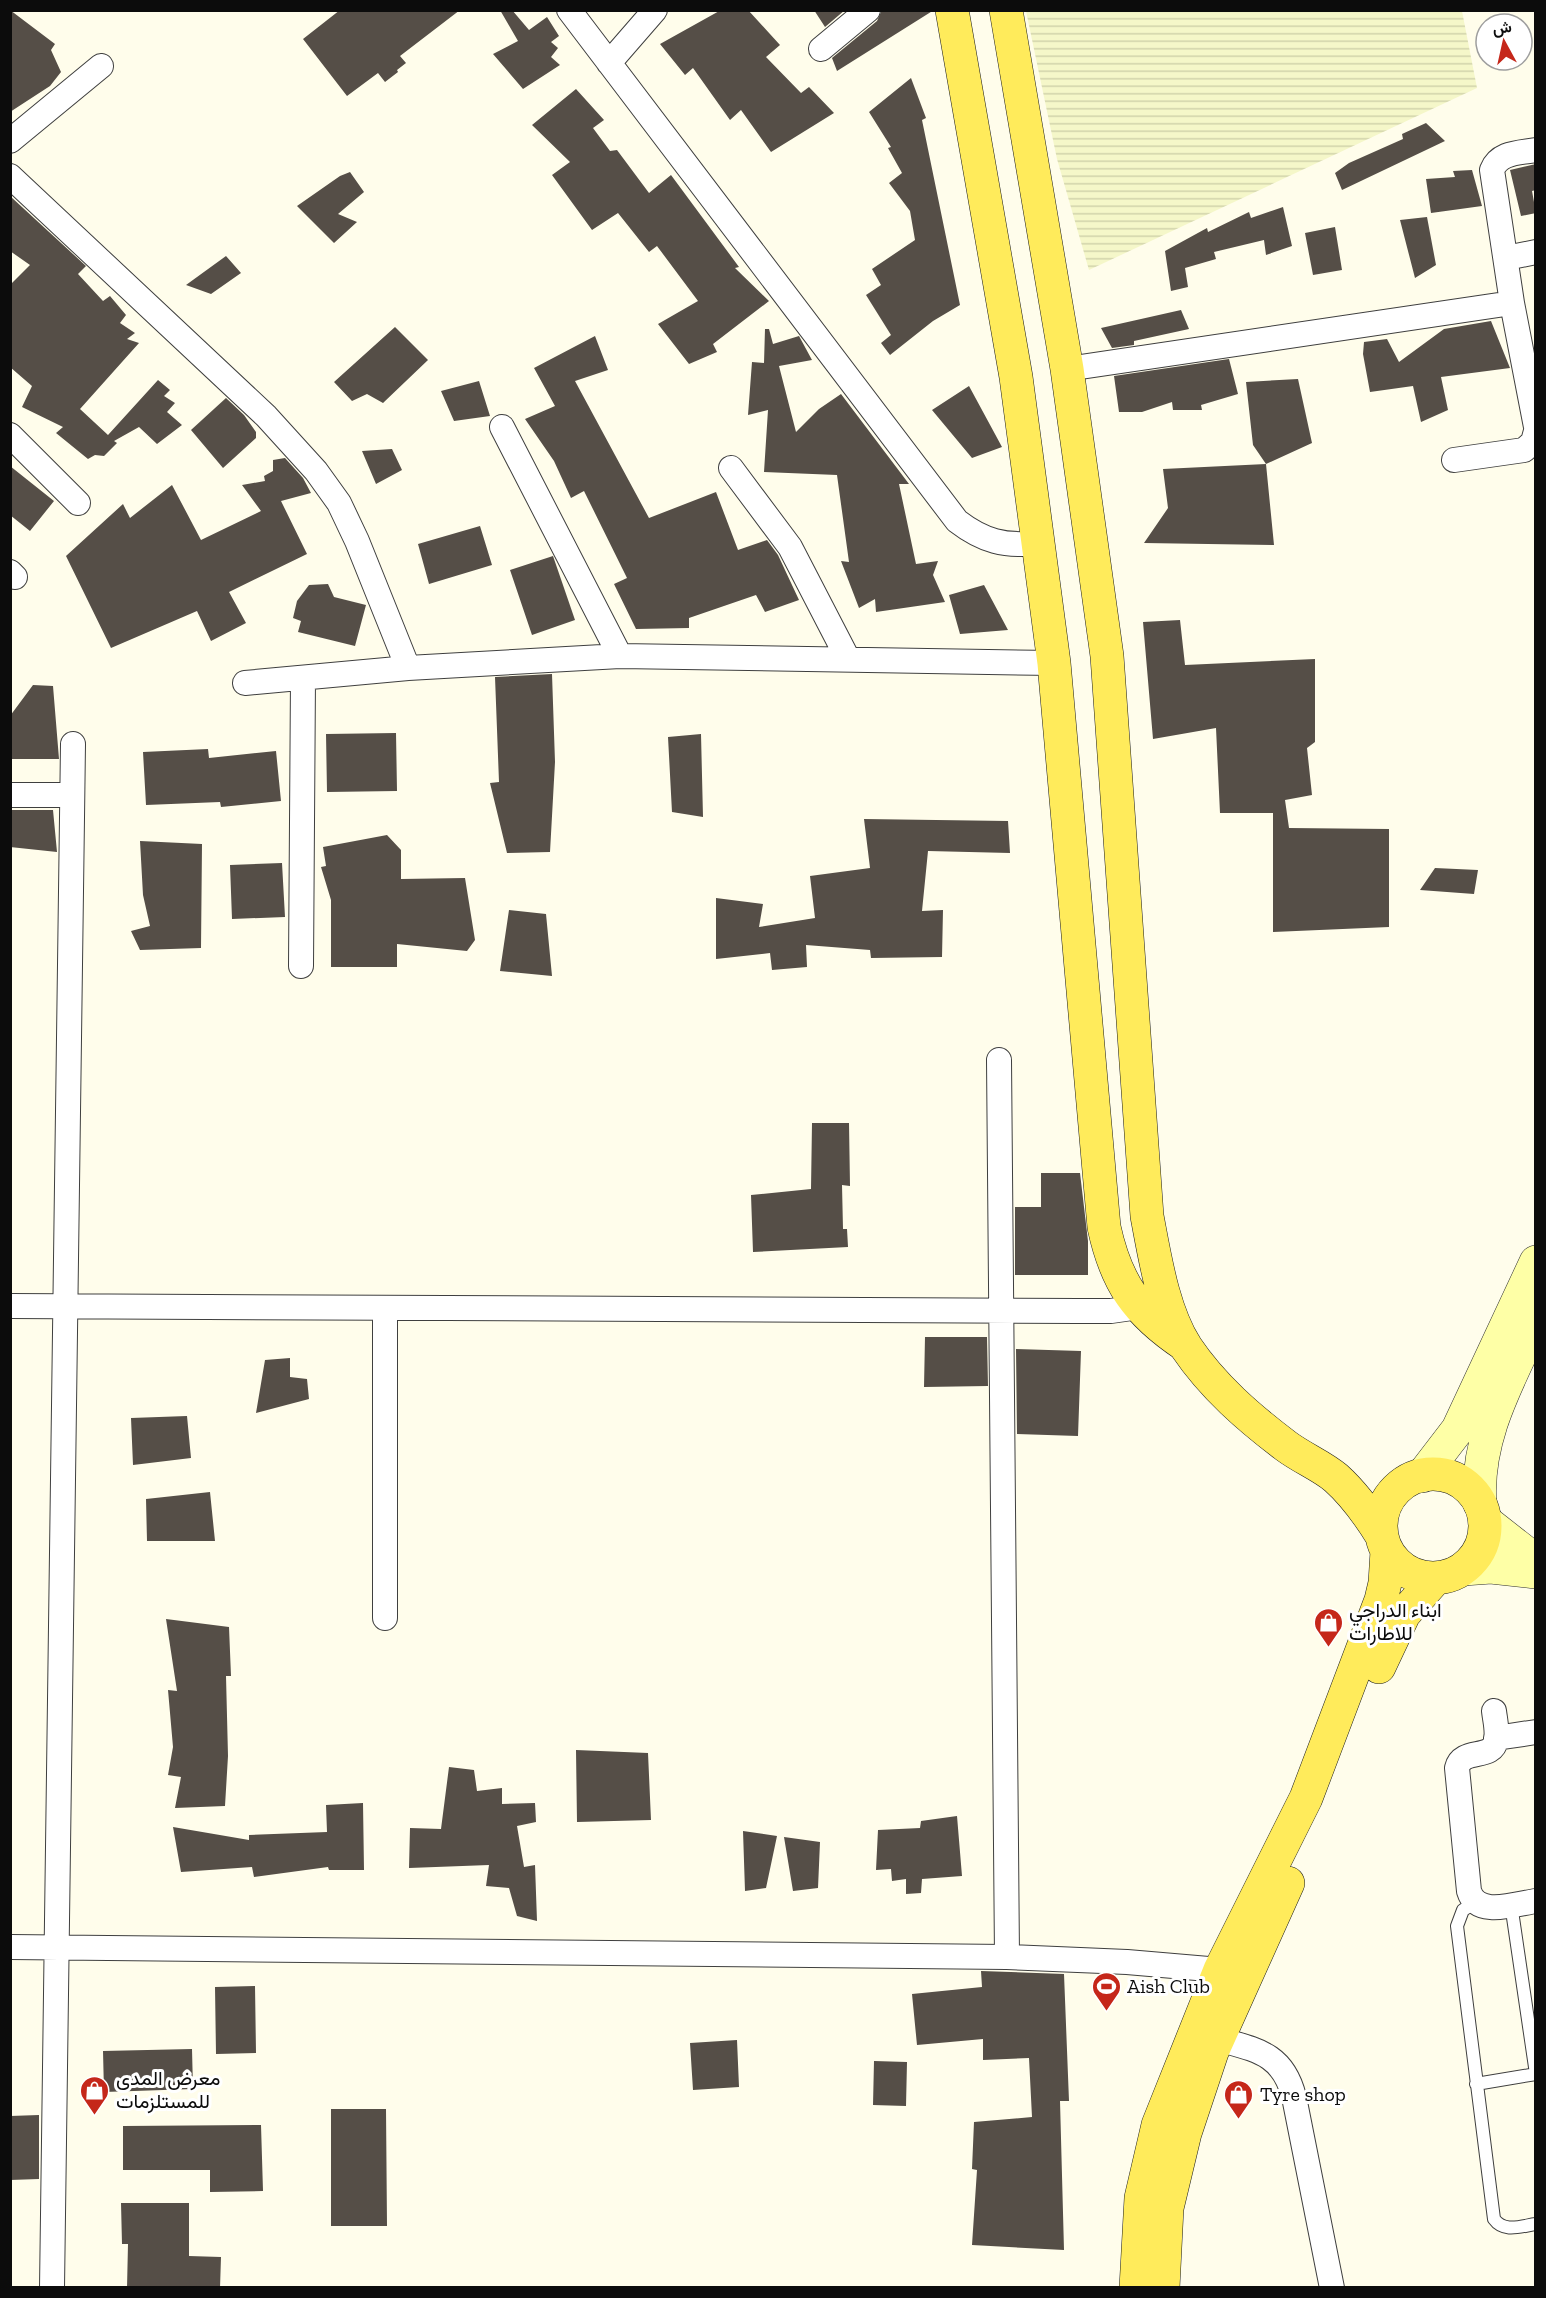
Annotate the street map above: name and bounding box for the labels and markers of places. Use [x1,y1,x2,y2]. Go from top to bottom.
place label: ابناء الدراجي للاطارات [1349,1598,1442,1646]
shop icon: ابناء الدراجي للاطارات [1312,1606,1344,1648]
sports icon: Aish Club [1090,1970,1122,2012]
place label: Aish Club [1127,1974,1210,1998]
place label: معرض المدى للمستلزمات [116,2066,220,2114]
shop icon: معرض المدى للمستلزمات [79,2074,111,2116]
shop icon: Tyre shop [1223,2078,1255,2120]
place label: Tyre shop [1260,2082,1346,2106]

